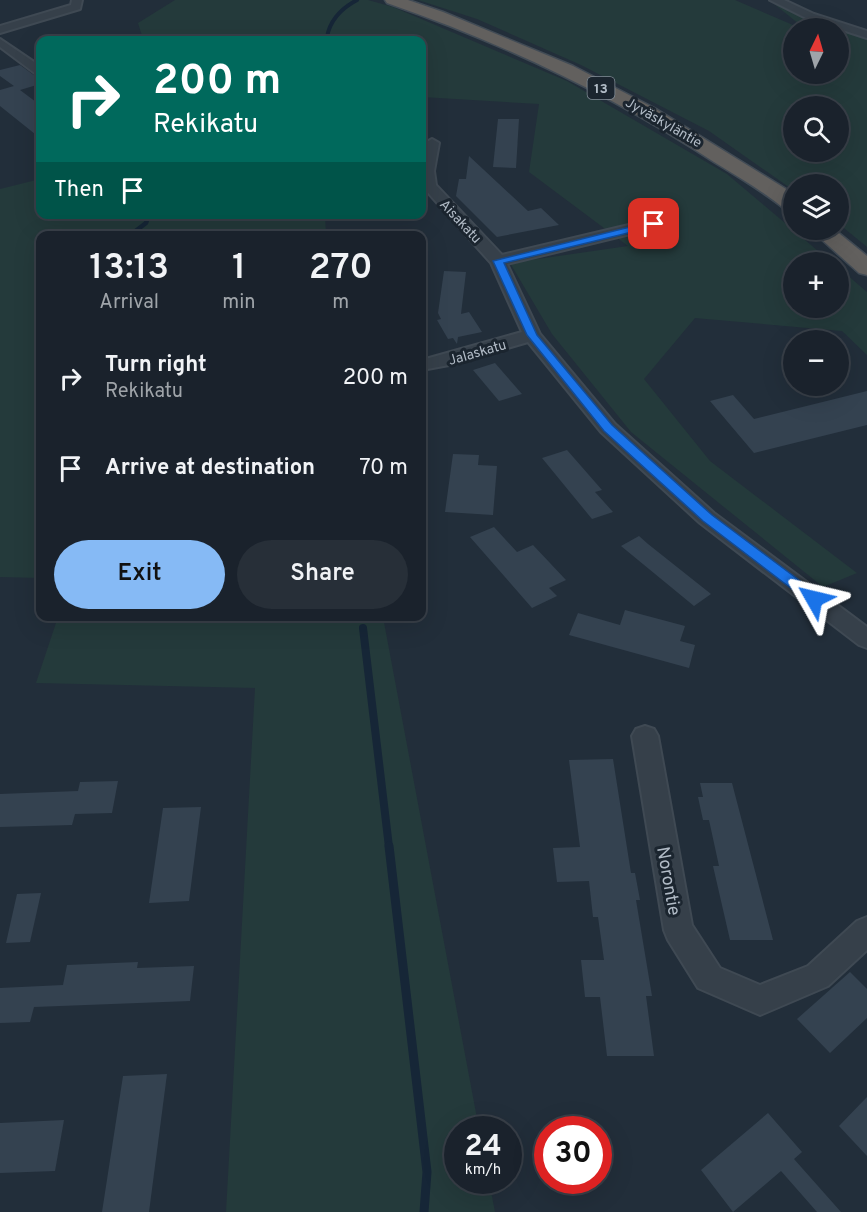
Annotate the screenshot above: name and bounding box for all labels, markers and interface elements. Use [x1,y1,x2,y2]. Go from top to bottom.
north arrow [783,18,849,84]
map controls [783,18,849,396]
text: 200 m [153,56,281,109]
icon: right [54,60,132,138]
road number: 13 [588,77,614,99]
street label: Jyväskyläntie [622,95,705,152]
button: search [783,96,849,162]
text: Rekikatu [153,108,258,142]
icon: arrive [116,174,149,207]
button: layers [783,174,849,240]
text: Then [54,177,104,204]
street label: Aisakatu [435,197,485,248]
pin [628,198,679,249]
icon: arrive [637,207,670,240]
text: 13:13 [89,246,169,292]
text: 1 [232,246,246,292]
text: 270 [309,246,373,292]
button: + [783,252,849,318]
text: Arrival [99,290,159,316]
text: min [222,290,256,316]
text: m [332,290,349,316]
button: − [783,330,849,396]
street label: Jalaskatu [446,337,508,370]
text: Turn right [105,352,207,379]
icon: right [54,362,87,395]
text: 200 m [343,365,408,392]
text: Rekikatu [105,379,183,405]
icon: arrive [54,452,87,485]
text: Arrive at destination [105,455,315,482]
text: 70 m [359,455,408,482]
button: Exit [54,540,225,609]
button: Share [237,540,408,609]
position arrow [782,567,846,631]
street label: Norontie [650,845,685,918]
speed limit sign: 30 [534,1116,612,1194]
text: 24 [464,1129,502,1166]
text: km/h [465,1161,501,1180]

